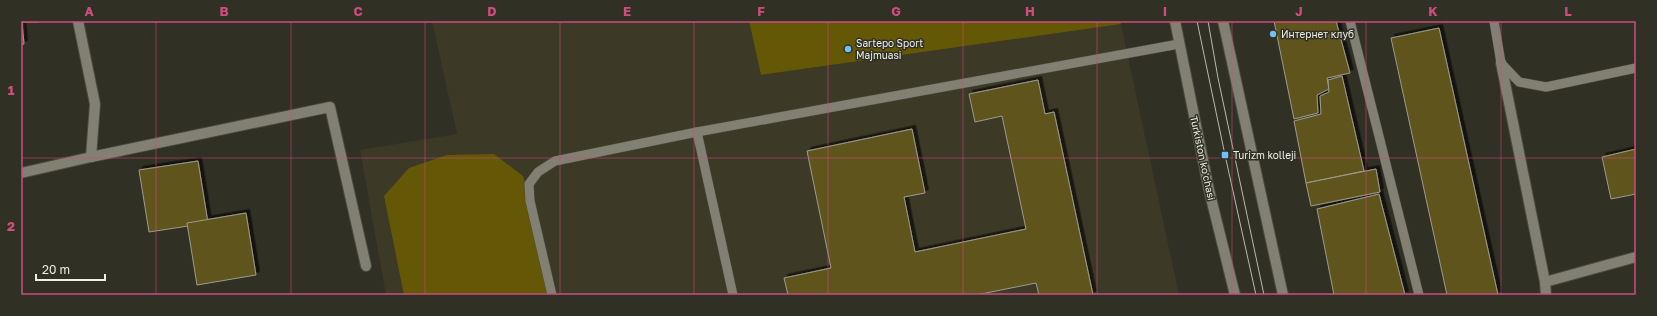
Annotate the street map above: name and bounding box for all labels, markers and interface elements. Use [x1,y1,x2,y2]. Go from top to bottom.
text: A [84,3,94,19]
text: B [219,3,229,19]
text: C [353,3,363,19]
text: D [487,3,497,19]
text: E [623,3,631,19]
text: F [757,3,765,19]
text: G [891,3,901,19]
text: H [1025,3,1035,19]
text: I [1163,3,1167,19]
text: J [1295,3,1303,19]
text: K [1428,3,1438,19]
text: L [1564,3,1572,19]
place label: Интернет клуб [1281,28,1354,40]
marker: Интернет клуб [1268,29,1278,39]
place label: Sartepo Sport Majmuasi [856,37,923,61]
marker: Sartepo Sport Majmuasi [843,44,853,54]
text: 1 [8,82,15,98]
street label: Turkiston ko'chasi [1188,115,1218,201]
place label: Turizm kolleji [1233,149,1296,161]
marker: Turizm kolleji [1220,150,1230,160]
text: 2 [7,218,15,234]
scale bar [36,256,105,282]
text: 20 m [42,262,70,277]

